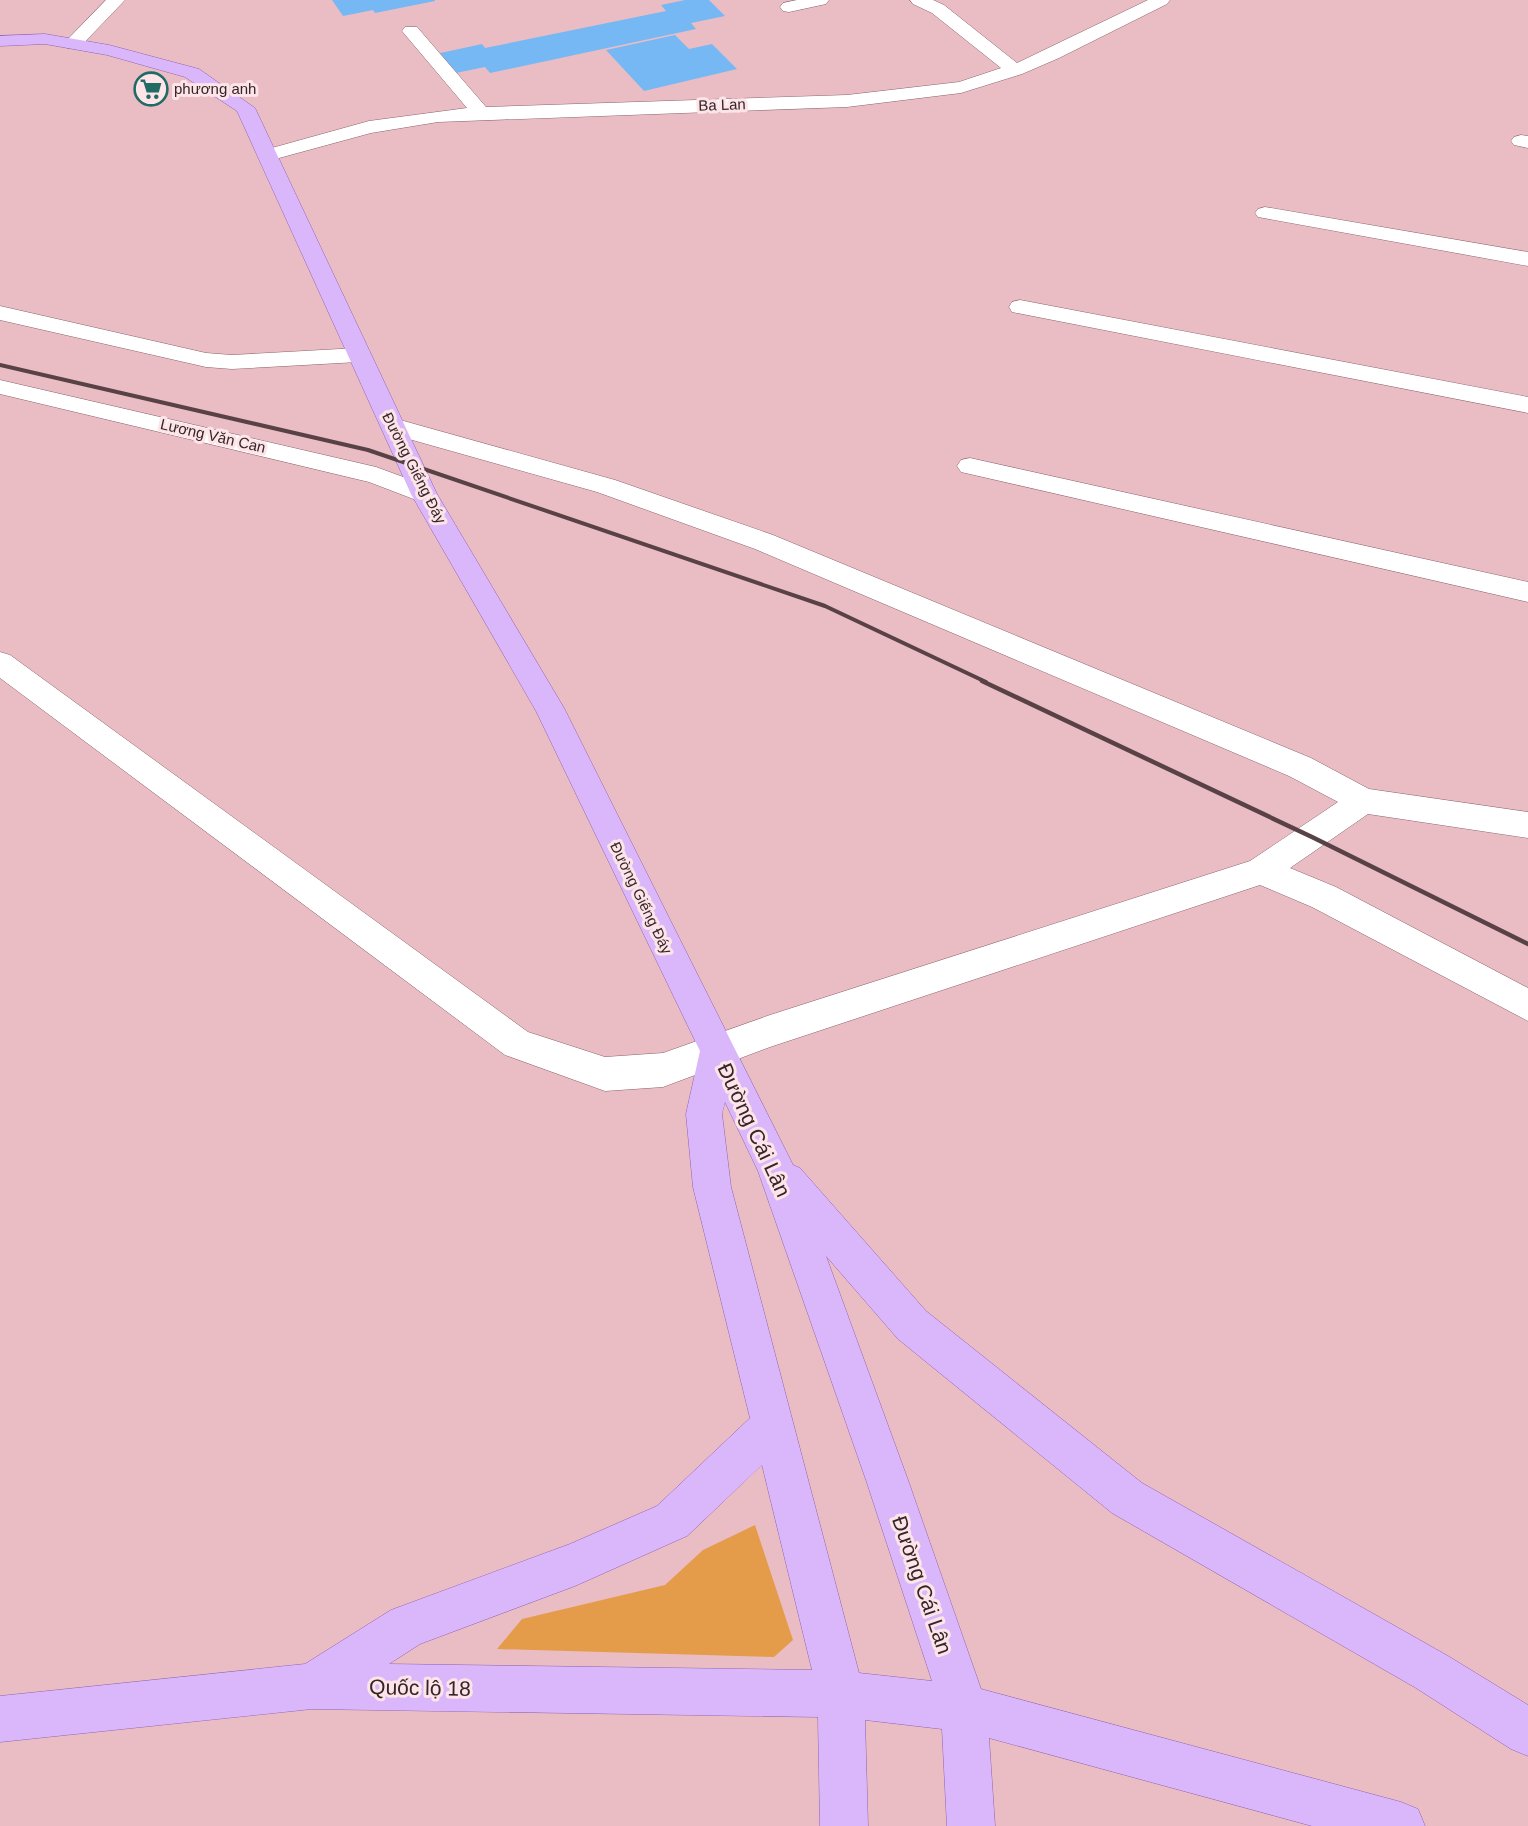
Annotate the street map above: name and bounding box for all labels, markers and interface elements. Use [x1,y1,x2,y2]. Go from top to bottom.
supermarket icon: phương anh [133,71,169,107]
place label: phương anh [174,80,256,97]
street label: Ba Lan [698,95,746,114]
street label: Đường Giếng Đáy [379,409,450,527]
street label: Lương Văn Can [159,415,267,456]
street label: Đường Giếng Đáy [607,839,676,957]
street label: Đường Cái Lân [713,1059,795,1200]
street label: Đường Cái Lân [888,1513,957,1657]
street label: Quốc lộ 18 [369,1675,471,1700]

